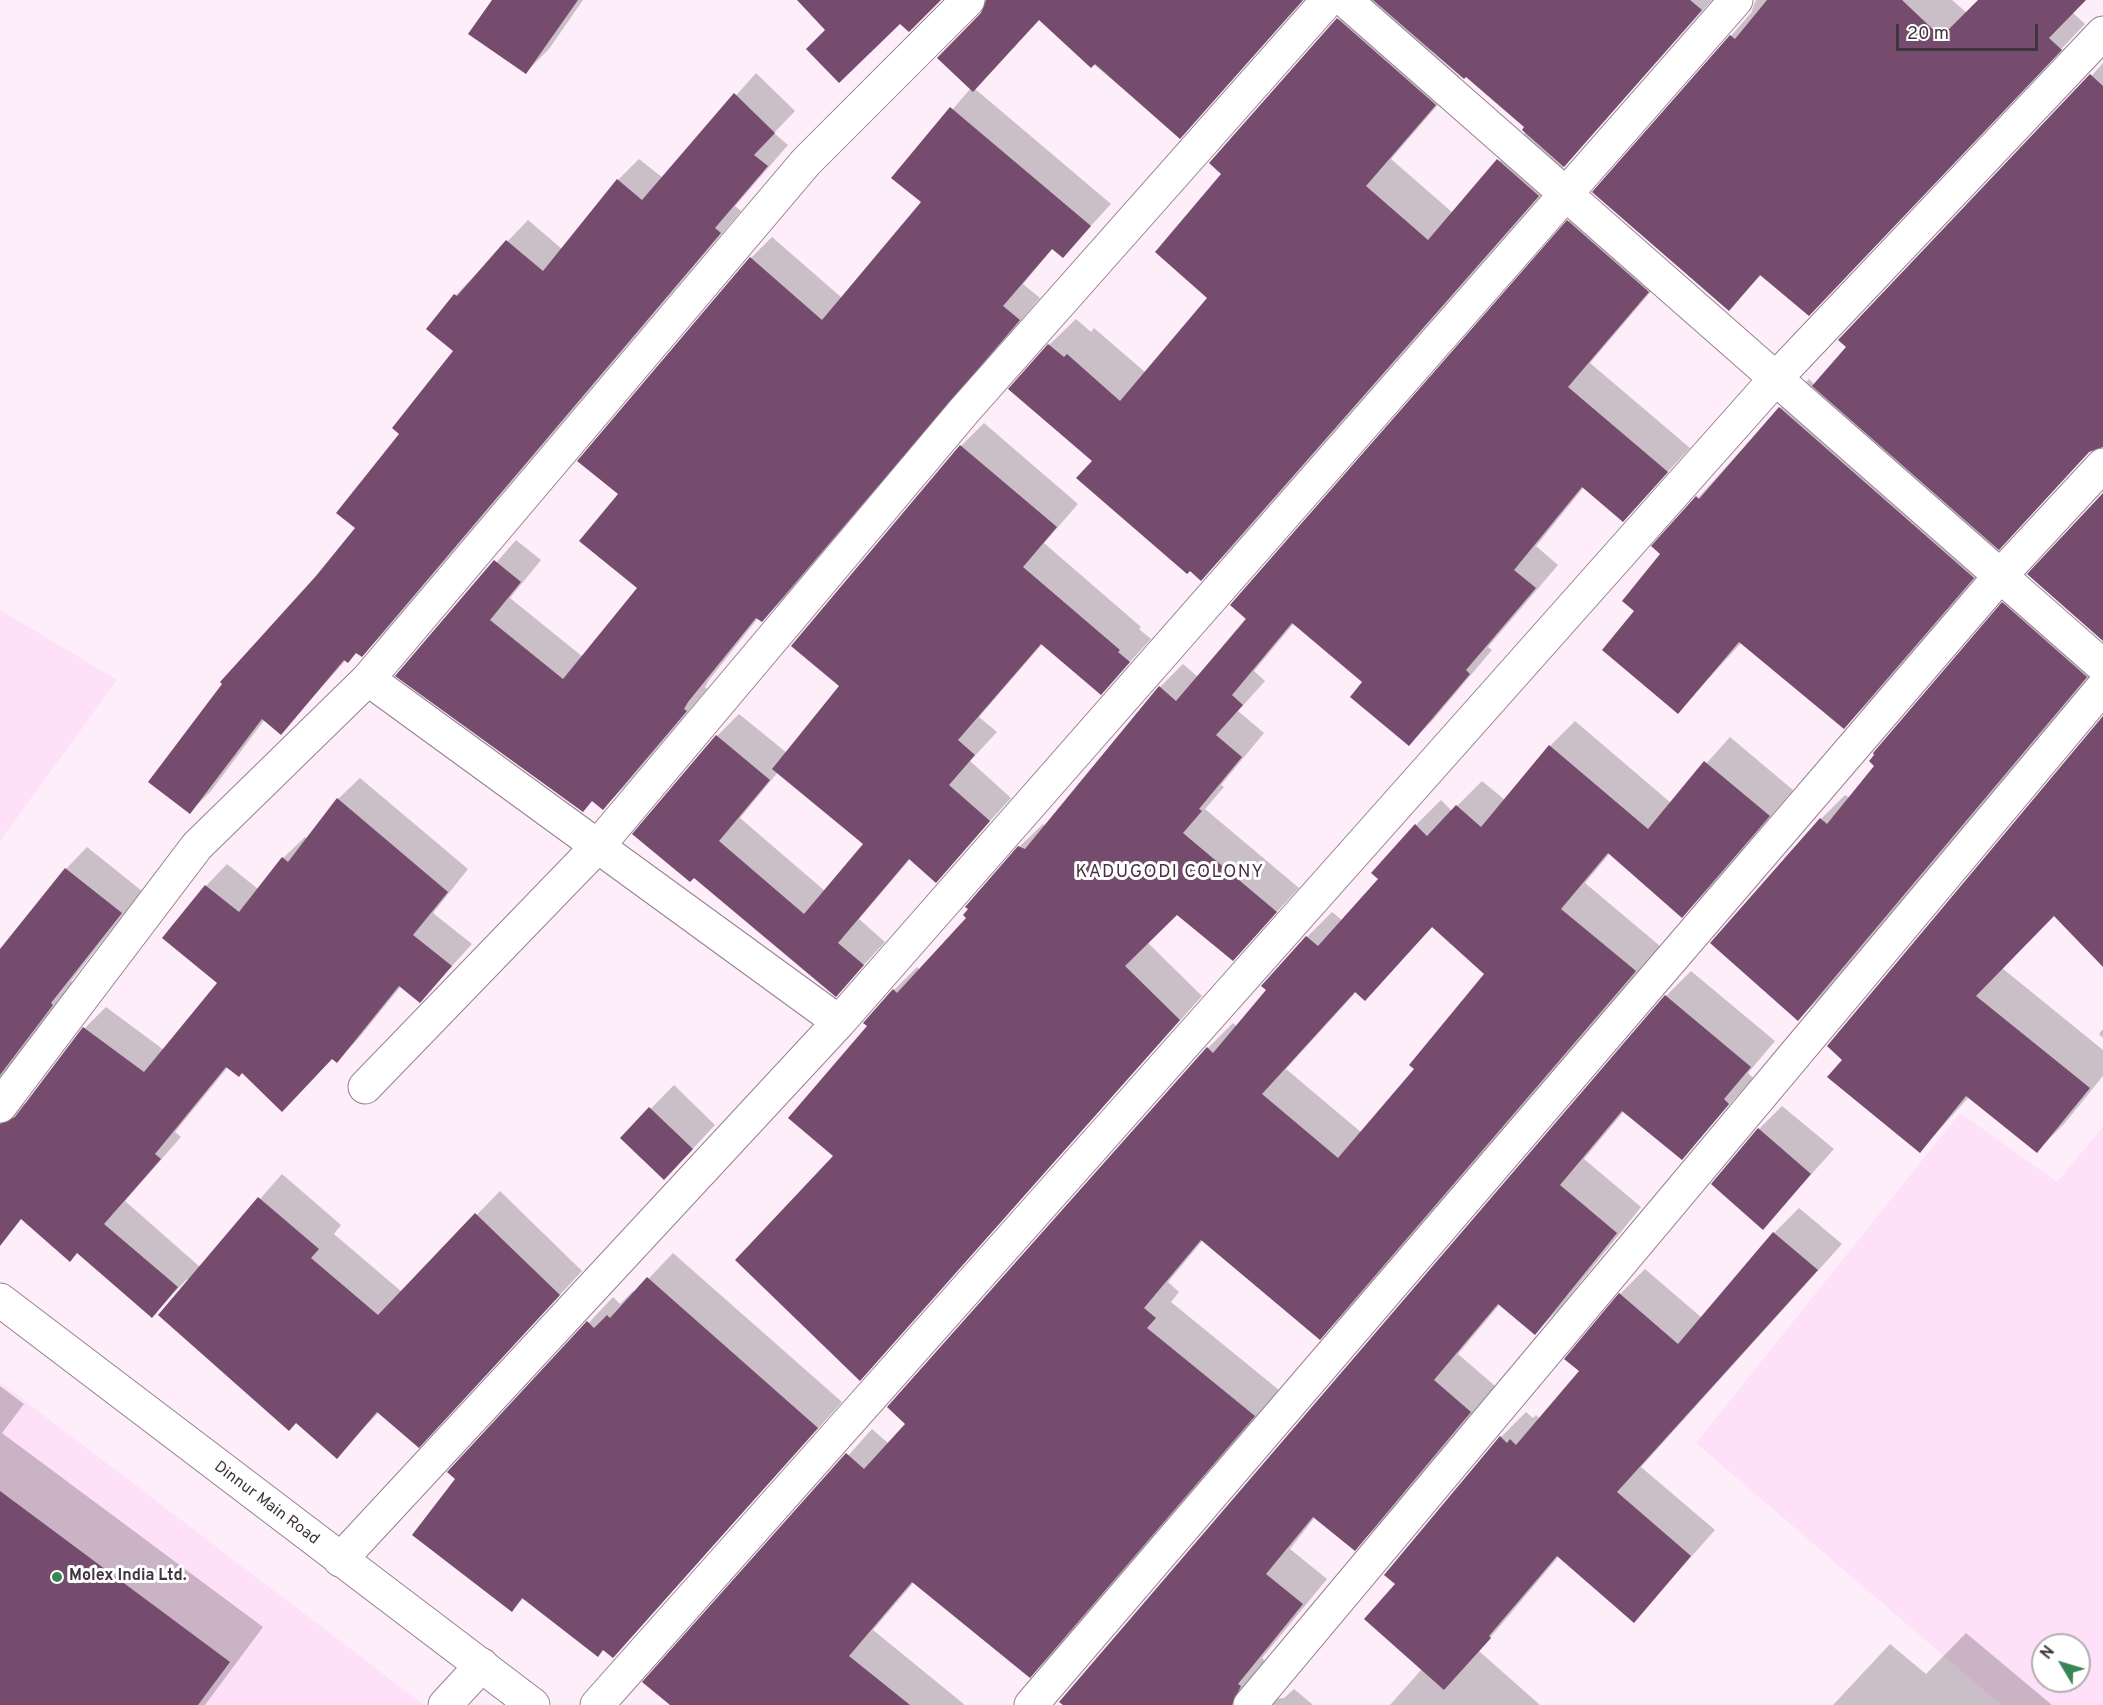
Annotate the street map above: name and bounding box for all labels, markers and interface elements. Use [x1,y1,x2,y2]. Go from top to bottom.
scale bar [1899,12,2042,50]
text: 20 m [1907,23,1949,46]
district label: KADUGODI COLONY [1075,862,1265,884]
street label: Dinnur Main Road [210,1458,322,1550]
place label: Molex India Ltd. [69,1567,187,1587]
marker: Molex India Ltd. [50,1570,64,1584]
north arrow [2031,1633,2091,1693]
text: N [2037,1642,2060,1664]

